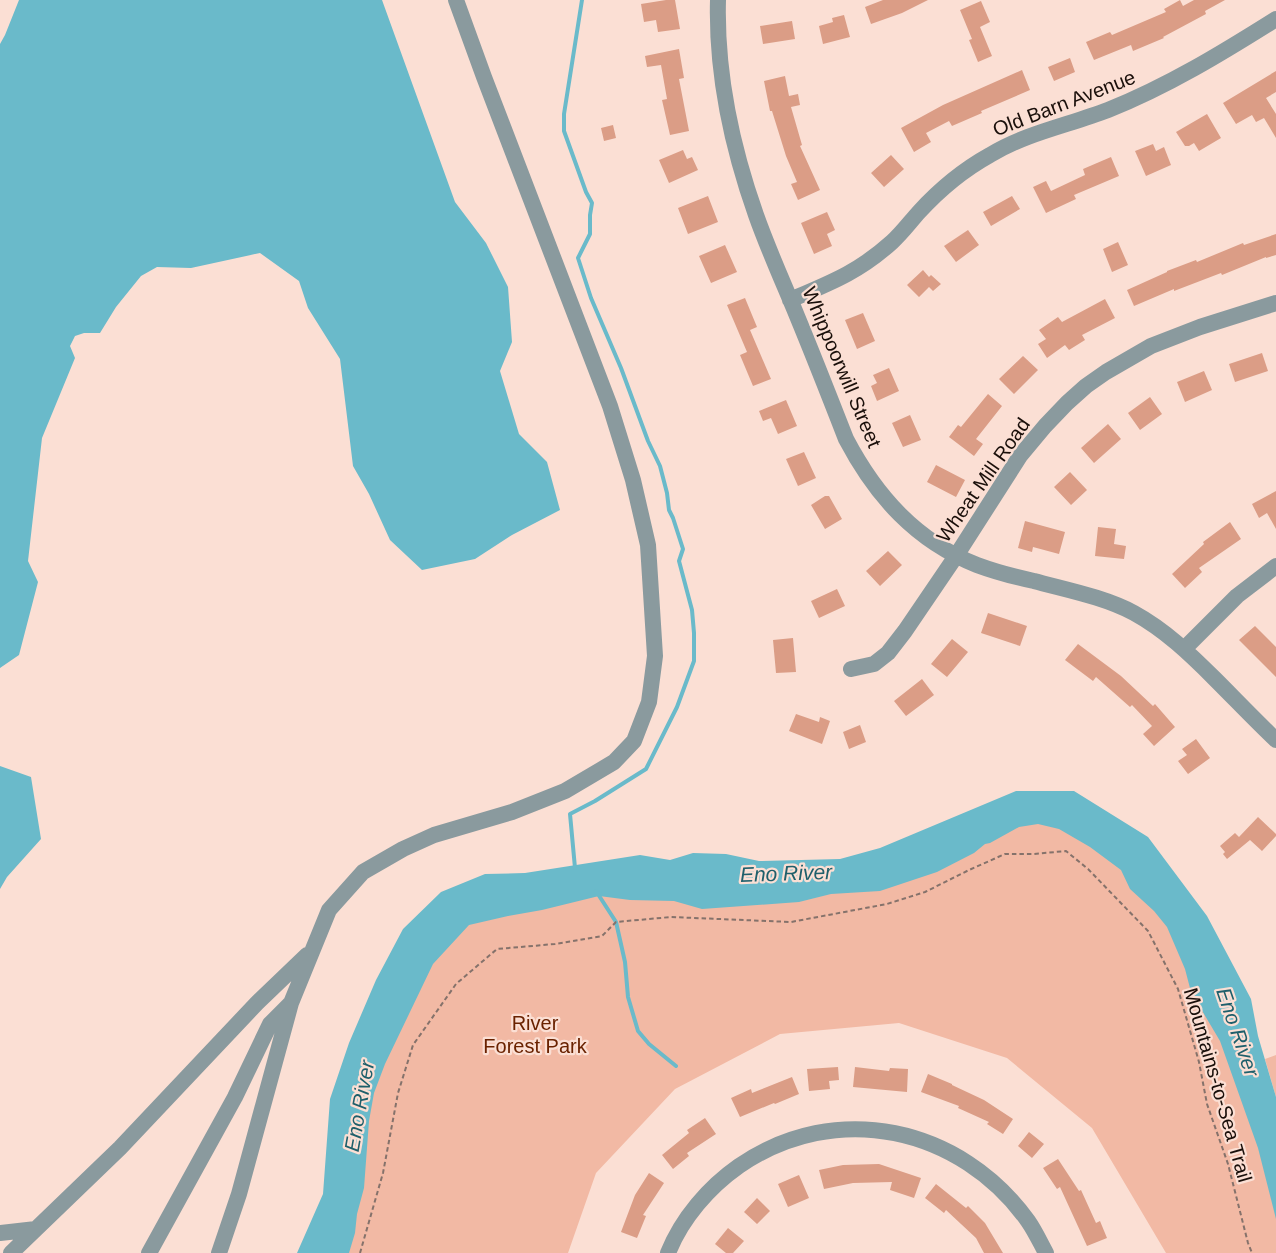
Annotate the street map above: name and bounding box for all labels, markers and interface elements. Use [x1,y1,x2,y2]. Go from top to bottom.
street label: Old Barn Avenue [990,66,1138,140]
street label: Whippoorwill Street [798,283,886,451]
street label: Wheat Mill Road [932,414,1034,546]
water label: Eno River [740,860,833,886]
street label: Mountains-to-Sea Trail [1180,985,1256,1185]
water label: Eno River [1212,985,1264,1080]
park label: River Forest Park [483,1012,588,1057]
water label: Eno River [340,1058,379,1153]

